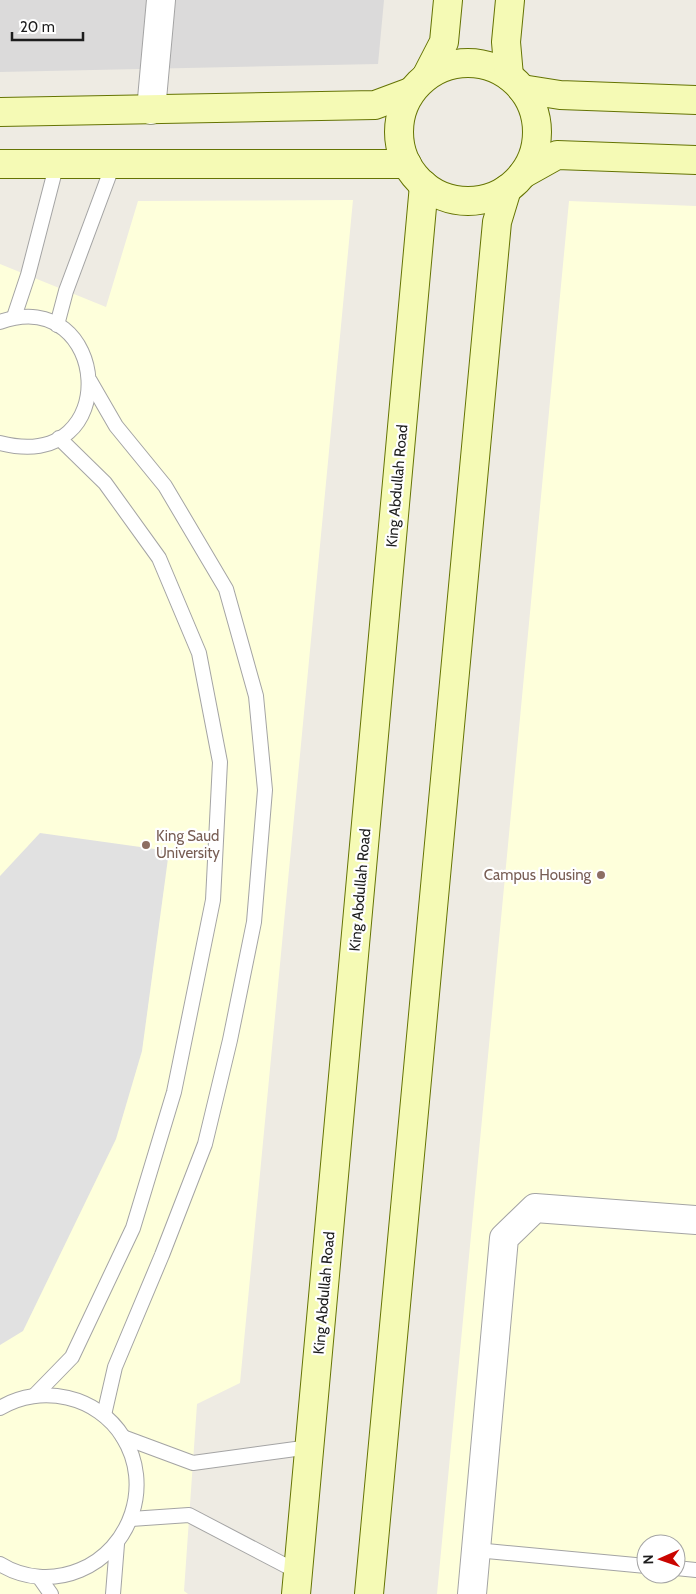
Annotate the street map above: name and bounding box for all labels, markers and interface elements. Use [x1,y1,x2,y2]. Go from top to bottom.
scale bar [12,10,84,42]
text: 20 m [20,18,55,36]
street label: King Abdullah Road [383,424,411,548]
place label: King Saud University [156,827,220,862]
street label: King Abdullah Road [346,828,374,952]
marker: King Saud University [140,839,152,851]
place label: Campus Housing [484,866,592,884]
marker: Campus Housing [595,869,607,881]
street label: King Abdullah Road [310,1231,338,1355]
north arrow [636,1534,686,1584]
text: N [639,1554,657,1565]

